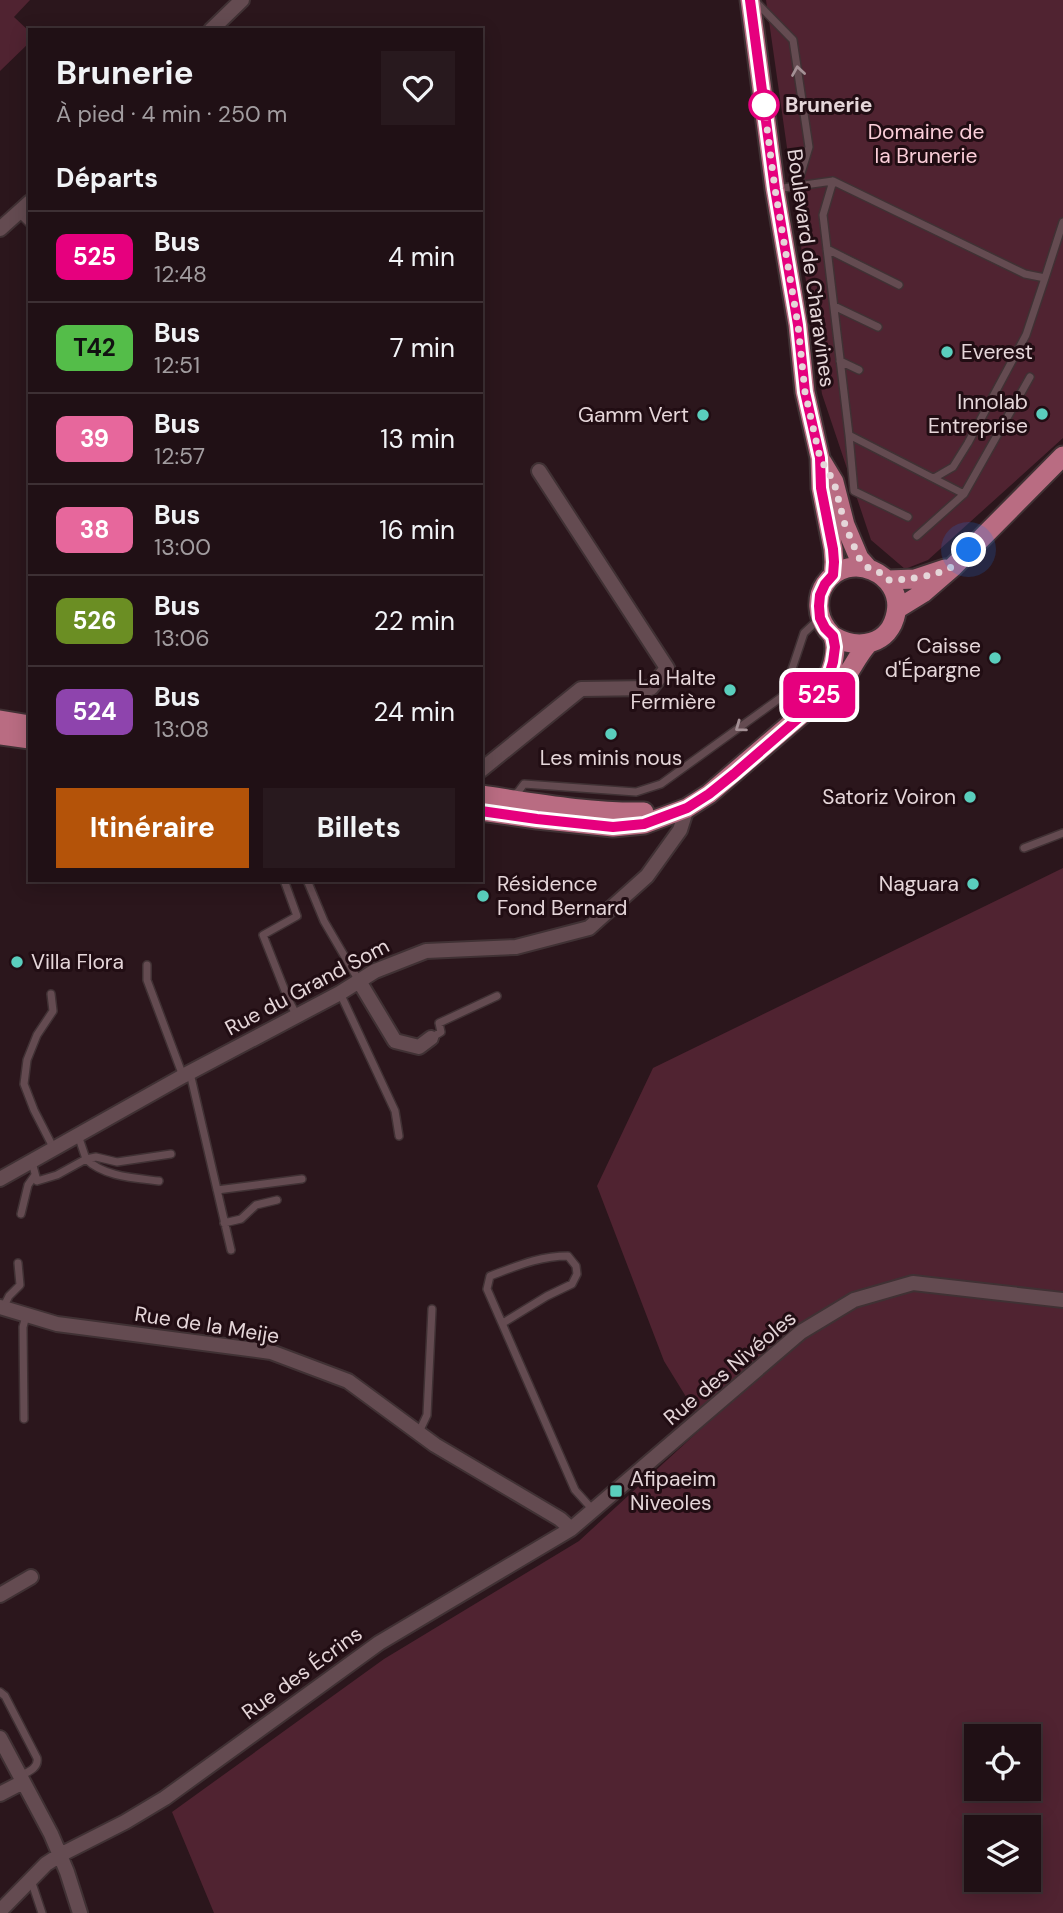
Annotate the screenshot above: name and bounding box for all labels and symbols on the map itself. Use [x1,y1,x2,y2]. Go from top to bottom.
one-way arrow [791,65,806,77]
marker: Brunerie [749,90,779,120]
place label: Brunerie [785,91,873,119]
park label: Domaine de la Brunerie [868,118,984,170]
street label: Boulevard de Charavines [780,147,842,389]
place label: Everest [961,338,1033,366]
marker: Everest [939,344,955,360]
place label: Innolab Entreprise [928,388,1028,440]
place label: Gamm Vert [578,401,689,429]
marker: Innolab Entreprise [1034,406,1050,422]
marker: Gamm Vert [695,407,711,423]
your location [951,532,986,567]
place label: Caisse d'Épargne [885,632,981,684]
marker: Caisse d'Épargne [987,650,1003,666]
place label: La Halte Fermière [631,664,716,716]
line badge: 525 [779,672,859,718]
marker: La Halte Fermière [722,682,738,698]
one-way arrow [735,719,748,731]
marker: Les minis nous [603,726,619,742]
place label: Les minis nous [540,744,682,772]
place label: Satoriz Voiron [822,783,956,811]
marker: Satoriz Voiron [962,789,978,805]
place label: Résidence Fond Bernard [497,870,627,922]
place label: Naguara [879,870,959,898]
marker: Naguara [965,876,981,892]
marker: Résidence Fond Bernard [475,888,491,904]
street label: Rue du Grand Som [220,932,394,1042]
place label: Villa Flora [31,948,124,976]
marker: Villa Flora [9,954,25,970]
street label: Rue de la Meije [133,1300,281,1350]
street label: Rue des Nivéoles [658,1304,802,1432]
place label: Afipaeim Niveoles [630,1465,716,1517]
marker: Afipaeim Niveoles [608,1483,624,1499]
street label: Rue des Écrins [236,1620,368,1726]

